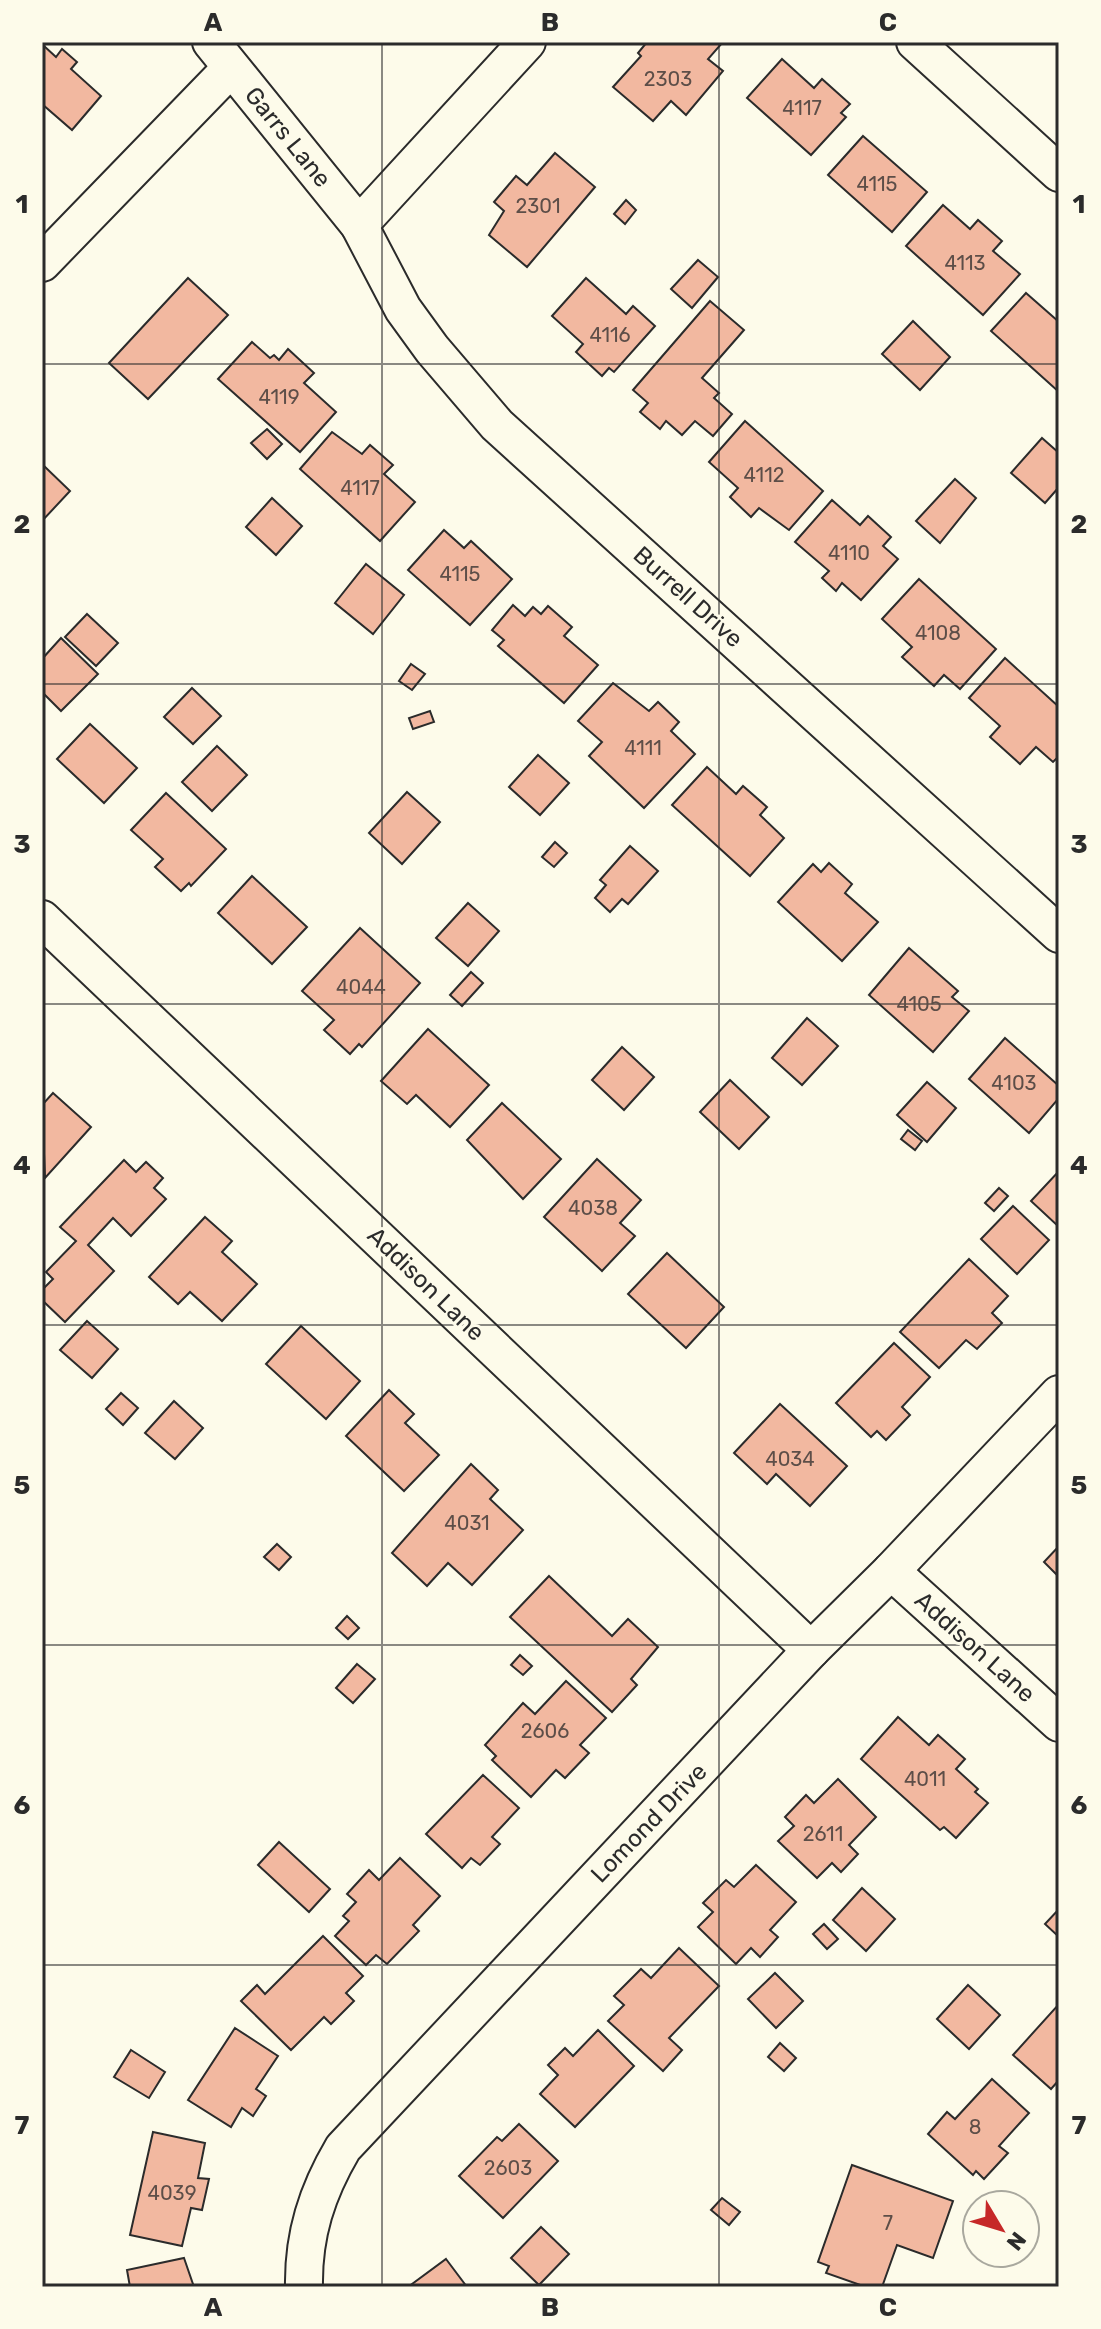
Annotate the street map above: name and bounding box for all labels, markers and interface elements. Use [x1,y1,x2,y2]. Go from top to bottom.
text: A [204,7,223,38]
text: B [541,7,559,38]
text: C [879,7,897,38]
house number: 2303 [644,67,692,91]
street label: Garrs Lane [239,81,337,193]
house number: 4117 [782,96,822,120]
house number: 4115 [856,172,898,196]
text: 1 [16,189,28,220]
text: 1 [1073,189,1085,220]
house number: 2301 [515,194,561,218]
house number: 4113 [944,251,986,275]
house number: 4116 [589,323,631,347]
house number: 4119 [259,385,300,409]
house number: 4112 [744,463,784,487]
house number: 4117 [340,476,380,500]
text: 2 [14,509,30,540]
text: 2 [1071,509,1087,540]
street label: Burrell Drive [628,541,748,653]
house number: 4110 [828,541,870,565]
house number: 4115 [439,562,481,586]
house number: 4108 [915,621,961,645]
house number: 4111 [624,736,662,760]
text: 3 [13,829,31,860]
text: 3 [1070,829,1088,860]
house number: 4044 [336,975,386,999]
house number: 4105 [896,992,942,1016]
house number: 4103 [991,1071,1037,1095]
text: 4 [13,1150,31,1181]
text: 4 [1070,1150,1088,1181]
house number: 4038 [568,1196,618,1220]
street label: Addison Lane [362,1221,490,1347]
house number: 4034 [765,1447,815,1471]
text: 5 [14,1470,30,1501]
text: 5 [1071,1470,1087,1501]
house number: 4031 [444,1511,490,1535]
street label: Addison Lane [909,1586,1041,1708]
house number: 2606 [521,1719,569,1743]
street label: Lomond Drive [585,1758,713,1888]
house number: 4011 [904,1767,946,1791]
text: 6 [14,1790,31,1821]
text: 6 [1071,1790,1088,1821]
house number: 2611 [803,1822,843,1846]
text: 7 [15,2110,30,2141]
text: 7 [1072,2110,1087,2141]
house number: 8 [969,2115,981,2139]
house number: 2603 [484,2156,532,2180]
house number: 4039 [148,2181,197,2205]
north arrow [961,2189,1041,2269]
house number: 7 [883,2211,893,2235]
text: N [1001,2226,1032,2256]
text: A [204,2292,223,2323]
text: B [541,2292,559,2323]
text: C [879,2292,897,2323]

